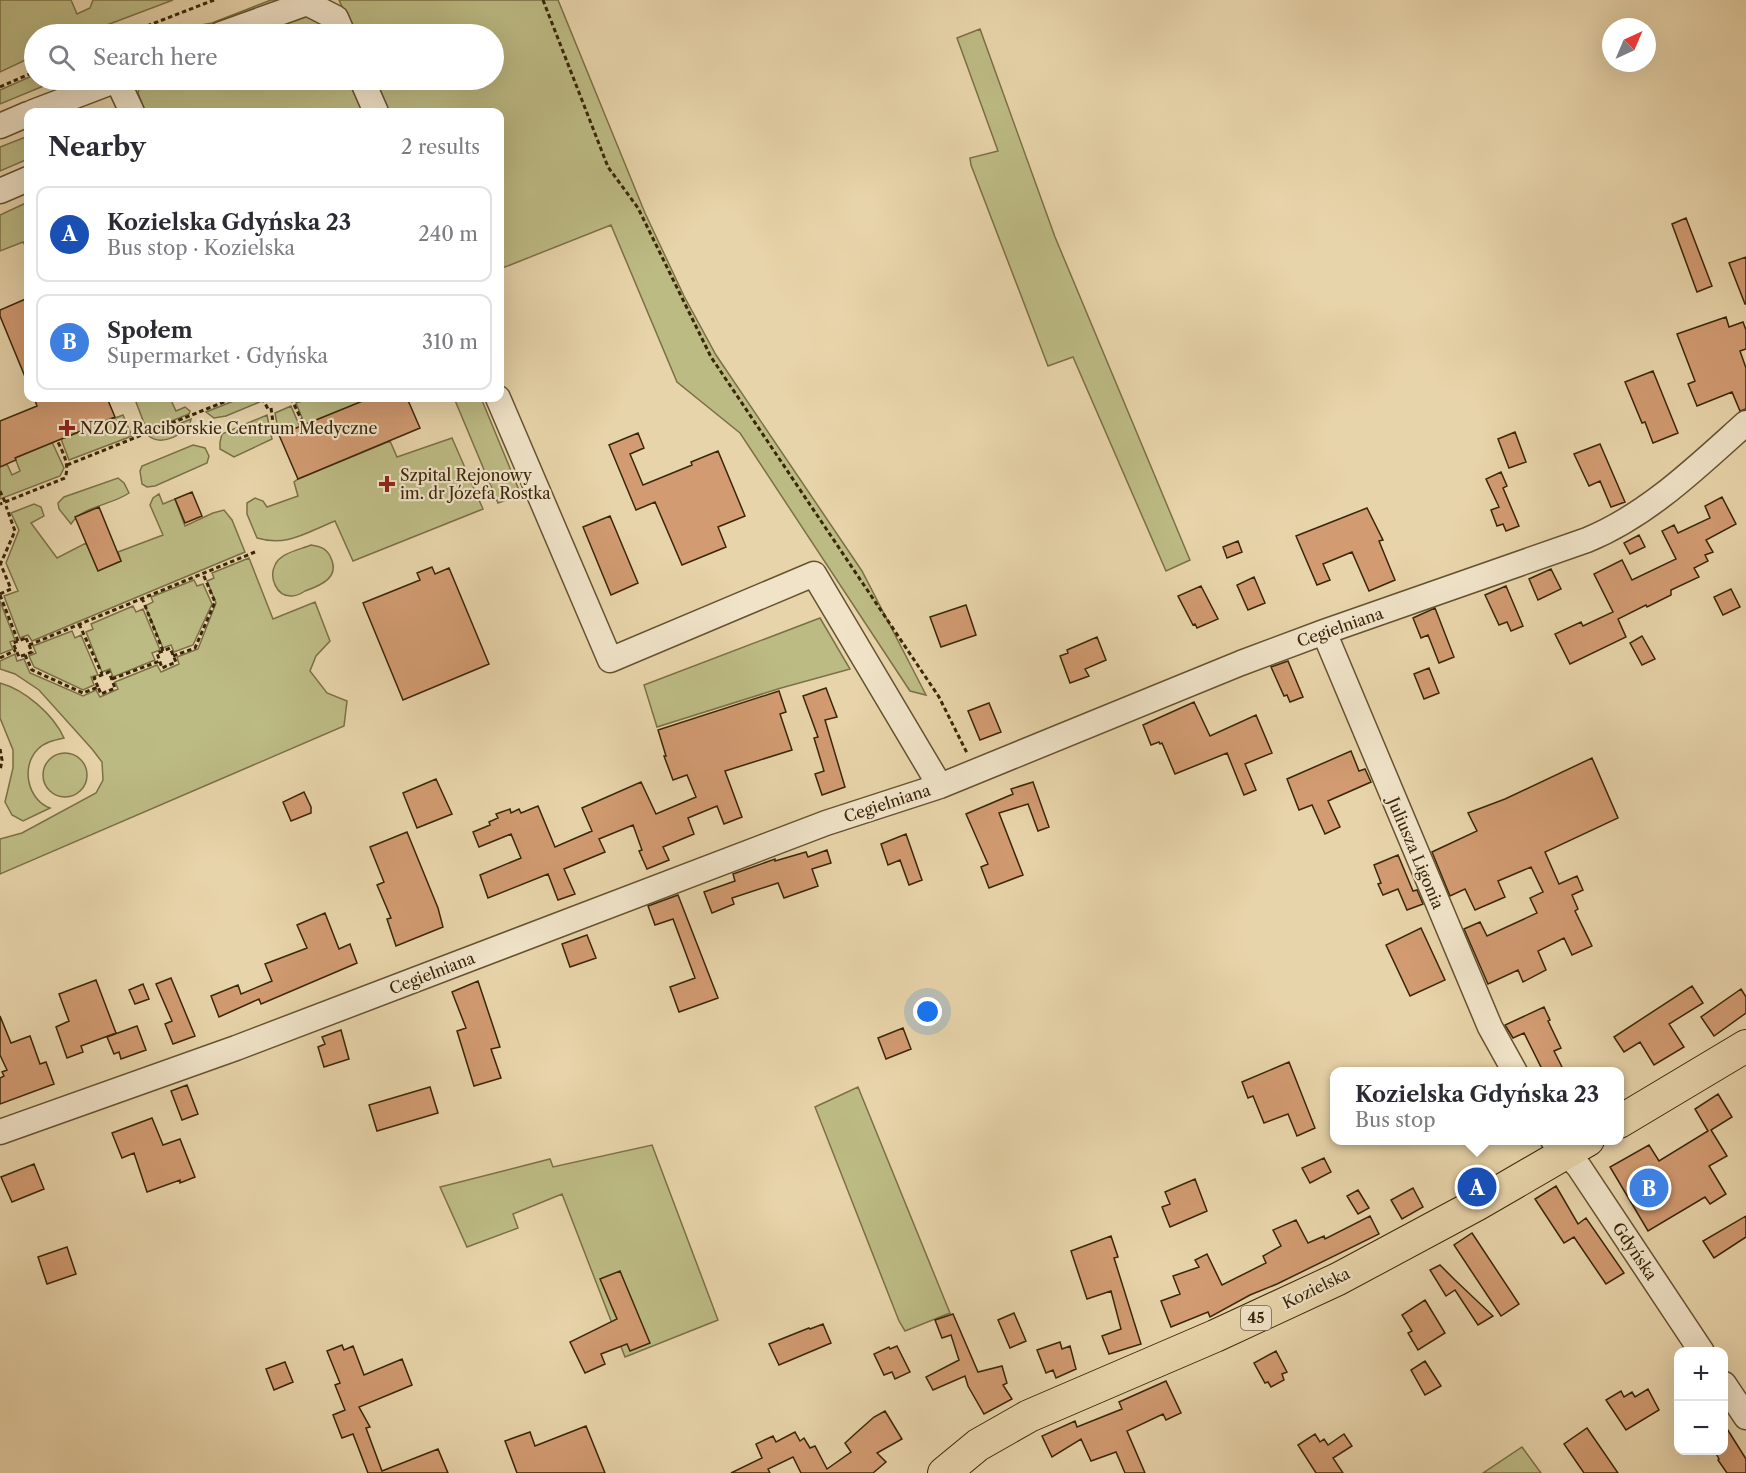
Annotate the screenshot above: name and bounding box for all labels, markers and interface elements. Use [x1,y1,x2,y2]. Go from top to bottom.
north arrow [1602,18,1656,72]
search box [24,24,504,90]
icon: search [45,41,78,74]
text: Search here [93,44,218,71]
text: Nearby [48,131,146,163]
text: 2 results [401,135,480,159]
text: Kozielska Gdyńska 23 [107,209,351,236]
text: A [62,222,77,246]
text: 240 m [418,222,478,246]
text: Bus stop · Kozielska [107,236,295,260]
text: Społem [107,317,193,344]
text: B [62,330,77,354]
text: 310 m [422,330,478,354]
text: Supermarket · Gdyńska [107,344,328,368]
place label: NZOZ Raciborskie Centrum Medyczne [80,418,377,438]
marker: NZOZ Raciborskie Centrum Medyczne [58,419,76,437]
place label: Szpital Rejonowy im. dr Józefa Rostka [400,465,551,503]
marker: Szpital Rejonowy im. dr Józefa Rostka [378,475,396,493]
street label: Cegielniana [1294,603,1386,651]
street label: Cegielniana [841,779,933,826]
street label: Juliusza Ligonia [1382,791,1449,912]
street label: Cegielniana [386,947,478,998]
your location [913,997,942,1026]
popup [1330,1067,1624,1145]
text: Kozielska Gdyńska 23 [1355,1081,1599,1108]
text: Bus stop [1355,1108,1436,1132]
pin: A [1458,1164,1496,1210]
pin: B [1630,1166,1668,1210]
street label: Gdyńska [1608,1218,1662,1284]
street label: Kozielska [1279,1263,1354,1313]
road number: 45 [1241,1306,1271,1330]
map controls [1674,1347,1728,1455]
button: + [1674,1347,1728,1401]
button: − [1674,1401,1728,1455]

